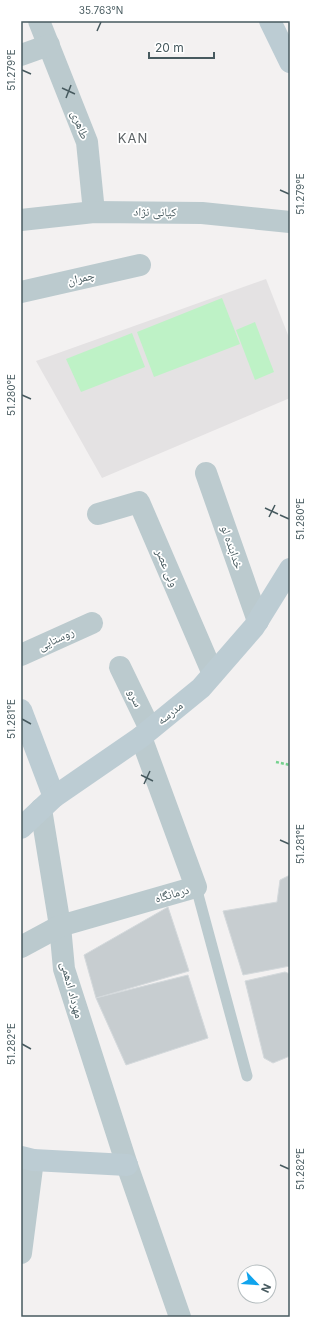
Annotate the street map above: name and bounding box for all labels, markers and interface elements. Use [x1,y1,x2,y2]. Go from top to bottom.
text: 35.763°N [79,4,123,16]
scale bar [149,34,214,60]
text: 20 m [155,40,184,55]
text: 51.279°E [5,49,17,91]
street label: طاهری [68,108,93,141]
district label: KAN [118,130,148,146]
text: 51.279°E [294,173,306,215]
street label: کیانی نژاد [133,204,177,220]
street label: چمران [66,267,96,288]
text: 51.280°E [5,374,17,416]
text: 51.280°E [294,498,306,540]
street label: خدابنده لو [218,523,247,571]
street label: ولی عصر [152,546,182,589]
street label: روستایی [35,624,77,654]
street label: سرو [125,686,146,709]
street label: مدرسه [154,698,186,728]
text: 51.281°E [5,699,17,739]
text: 51.281°E [294,824,306,864]
street label: درمانگاه [153,881,191,906]
street label: مهرداد ادهمی [58,960,87,1020]
text: 51.282°E [5,1023,17,1065]
text: 51.282°E [294,1148,306,1190]
north arrow [237,1264,277,1304]
text: N [258,1281,274,1295]

